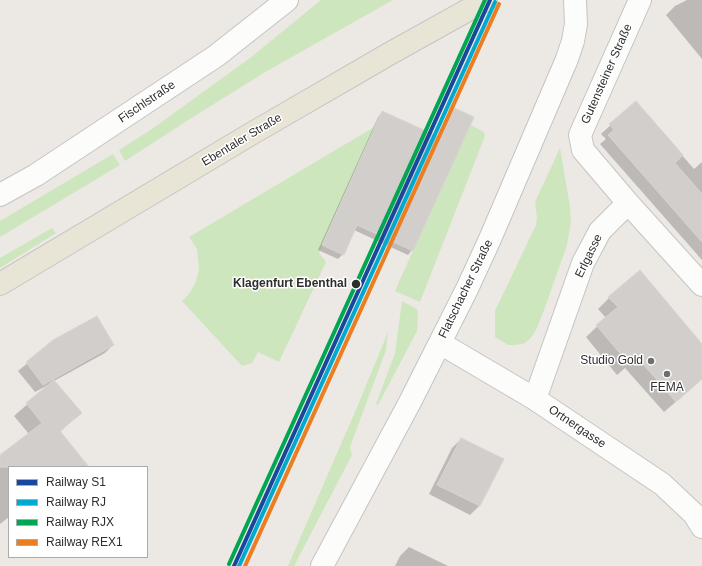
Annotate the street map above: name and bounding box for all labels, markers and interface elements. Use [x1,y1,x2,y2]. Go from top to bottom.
street label: Gutensteiner Straße [578,22,636,126]
street label: Fischlstraße [116,78,178,126]
street label: Ebentaler Straße [199,110,285,170]
street label: Erlgasse [572,232,606,280]
street label: Flatschacher Straße [436,237,496,341]
place label: Klagenfurt Ebenthal [233,277,347,291]
marker: Klagenfurt Ebenthal [350,278,362,290]
place label: Studio Gold [580,354,643,368]
marker: Studio Gold [646,356,656,366]
marker: FEMA [662,369,672,379]
place label: FEMA [650,381,684,395]
street label: Ortnergasse [546,403,608,451]
legend [8,466,148,558]
text: Railway S1 [46,475,106,489]
text: Railway RJ [46,495,106,509]
text: Railway RJX [46,515,114,529]
text: Railway REX1 [46,535,123,549]

